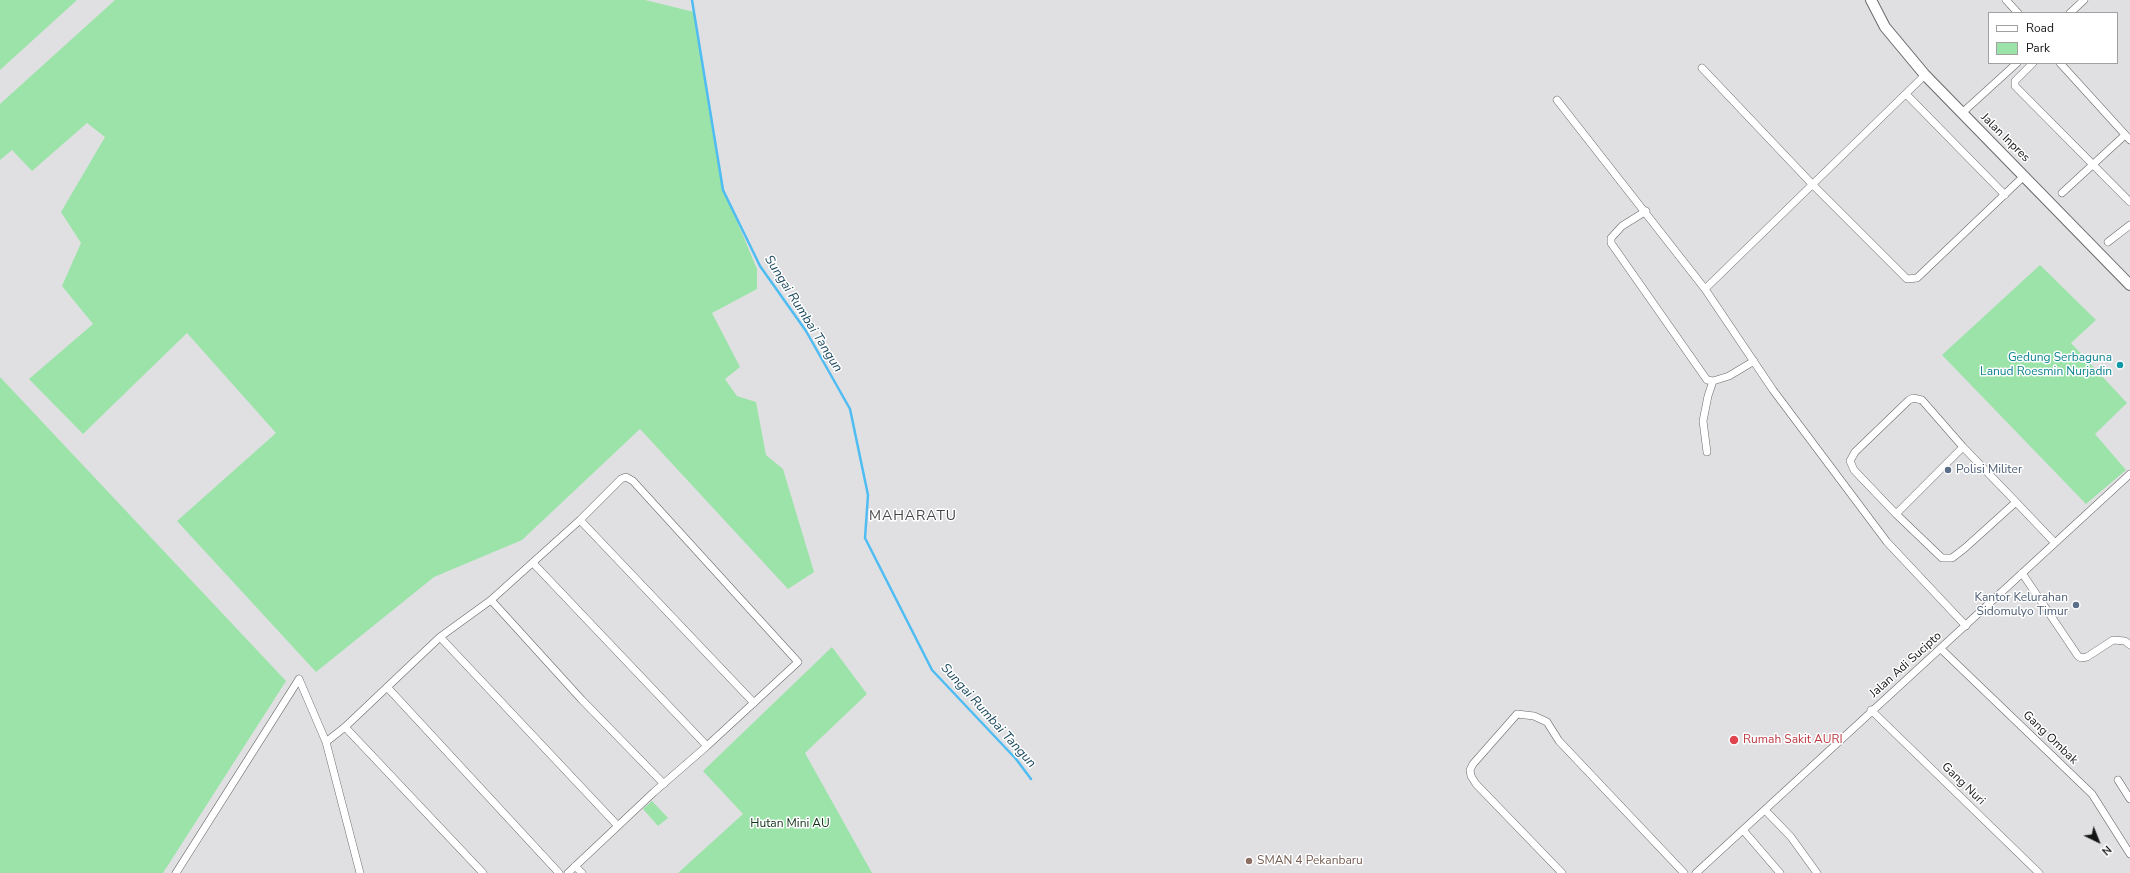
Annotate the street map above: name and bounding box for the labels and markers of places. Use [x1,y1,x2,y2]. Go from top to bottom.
place label: Gedung Serbaguna Lanud Roesmin Nurjadin [1980,351,2112,379]
marker: Gedung Serbaguna Lanud Roesmin Nurjadin [2115,360,2125,370]
place label: Polisi Militer [1956,463,2022,477]
marker: Polisi Militer [1943,465,1953,475]
place label: Kantor Kelurahan Sidomulyo Timur [1975,591,2068,619]
marker: Kantor Kelurahan Sidomulyo Timur [2071,600,2081,610]
place label: Rumah Sakit AURI [1743,733,1843,747]
marker: Rumah Sakit AURI [1728,734,1740,746]
place label: SMAN 4 Pekanbaru [1257,854,1363,868]
marker: SMAN 4 Pekanbaru [1244,856,1254,866]

